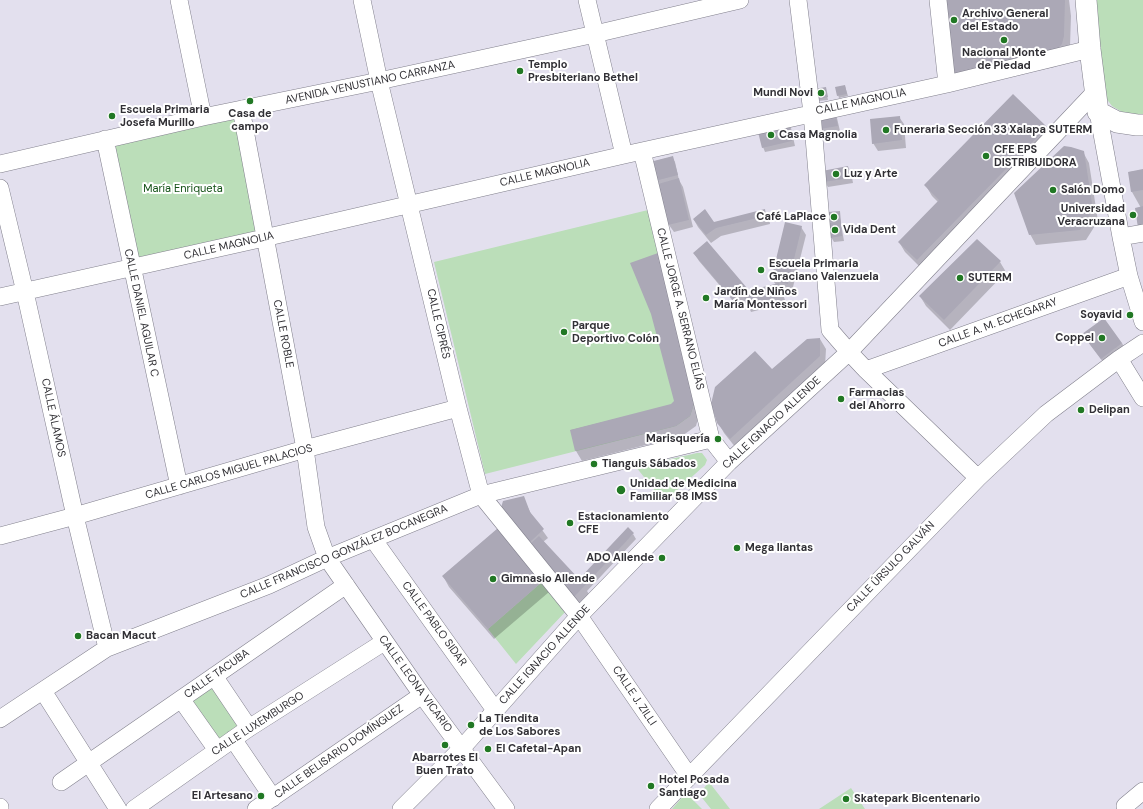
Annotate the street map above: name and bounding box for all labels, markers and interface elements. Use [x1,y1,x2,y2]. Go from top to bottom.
place label: Archivo General del Estado [962,7,1048,33]
marker: Archivo General del Estado [949,15,959,25]
marker: Nacional Monte de Piedad [999,35,1009,45]
place label: Nacional Monte de Piedad [962,46,1046,72]
place label: Templo Presbiteriano Bethel [528,58,638,84]
street label: AVENIDA VENUSTIANO CARRANZA [284,59,456,107]
marker: Templo Presbiteriano Bethel [515,66,525,76]
place label: Mundi Novi [753,86,813,100]
street label: CALLE MAGNOLIA [815,86,907,118]
marker: Mundi Novi [816,88,826,98]
marker: Casa de campo [245,96,255,106]
place label: Escuela Primaria Josefa Murillo [120,103,209,129]
place label: Casa de campo [228,107,272,133]
marker: Escuela Primaria Josefa Murillo [107,111,117,121]
place label: Funeraria Sección 33 Xalapa SUTERM [894,123,1092,137]
marker: Funeraria Sección 33 Xalapa SUTERM [881,125,891,135]
place label: Casa Magnolia [779,128,857,142]
marker: Casa Magnolia [766,130,776,140]
place label: CFE EPS DISTRIBUIDORA [994,143,1077,169]
marker: CFE EPS DISTRIBUIDORA [981,151,991,161]
street label: CALLE MAGNOLIA [499,156,591,190]
place label: Luz y Arte [844,167,898,181]
marker: Luz y Arte [831,169,841,179]
park label: María Enriqueta [143,182,223,196]
place label: Salón Domo [1061,183,1125,197]
marker: Salón Domo [1048,185,1058,195]
place label: Universidad Veracruzana [1057,202,1125,228]
place label: Café LaPlace [756,210,826,224]
marker: Universidad Veracruzana [1128,210,1138,220]
marker: Café LaPlace [829,212,839,222]
place label: Vida Dent [843,223,896,237]
marker: Vida Dent [830,225,840,235]
street label: CALLE JORGE A. SERRANO ELÍAS [653,227,707,391]
street label: CALLE MAGNOLIA [183,229,275,263]
street label: CALLE DANIEL AGUILAR C [121,248,161,378]
place label: Escuela Primaria Graciano Valenzuela [769,257,879,283]
marker: Escuela Primaria Graciano Valenzuela [756,265,766,275]
place label: SUTERM [968,271,1012,285]
marker: SUTERM [955,273,965,283]
place label: Jardín de Niños María Montessori [714,285,807,311]
street label: CALLE CIPRÉS [424,288,452,360]
marker: Jardín de Niños María Montessori [701,293,711,303]
street label: CALLE A. M. ECHEGARAY [937,295,1059,351]
street label: CALLE ROBLE [270,299,296,369]
place label: Soyavid [1080,308,1122,322]
marker: Soyavid [1125,310,1135,320]
place label: Parque Deportivo Colón [572,319,659,345]
marker: Parque Deportivo Colón [559,327,569,337]
place label: Coppel [1055,331,1094,345]
marker: Coppel [1097,333,1107,343]
street label: CALLE IGNACIO ALLENDE [720,374,824,472]
street label: CALLE ÁLAMOS [38,377,68,459]
place label: Farmacias del Ahorro [849,386,905,412]
marker: Farmacias del Ahorro [836,394,846,404]
place label: Delipan [1089,403,1130,417]
marker: Delipan [1076,405,1086,415]
place label: Marisquería [646,432,710,446]
marker: Marisquería [713,434,723,444]
street label: CALLE CARLOS MIGUEL PALACIOS [144,442,314,502]
place label: Tianguis Sábados [602,457,696,471]
marker: Tianguis Sábados [589,459,599,469]
place label: Unidad de Medicina Familiar 58 IMSS [630,477,737,503]
marker: Unidad de Medicina Familiar 58 IMSS [615,484,627,496]
street label: CALLE FRANCISCO GONZÁLEZ BOCANEGRA [238,502,450,602]
place label: Estacionamiento CFE [578,510,669,536]
marker: Estacionamiento CFE [565,518,575,528]
street label: CALLE ÚRSULO GALVÁN [844,519,938,615]
place label: Mega llantas [745,541,813,555]
marker: Mega llantas [732,543,742,553]
place label: ADO Allende [586,551,654,565]
marker: ADO Allende [657,553,667,563]
place label: Gimnasio Allende [501,572,595,586]
marker: Gimnasio Allende [488,574,498,584]
street label: CALLE PABLO SIDAR [399,579,469,669]
street label: CALLE IGNACIO ALLENDE [497,602,593,708]
place label: Bacan Macut [86,629,156,643]
marker: Bacan Macut [73,631,83,641]
street label: CALLE LEONA VICARIO [375,633,455,735]
street label: CALLE TACUBA [182,647,252,701]
street label: CALLE J. ZILLI [609,664,659,728]
street label: CALLE LUXEMBURGO [209,689,307,759]
street label: CALLE BELISARIO DOMÍNGUEZ [272,702,406,802]
place label: La Tiendita de Los Sabores [479,712,560,738]
marker: La Tiendita de Los Sabores [466,720,476,730]
marker: Abarrotes El Buen Trato [440,740,450,750]
place label: El Cafetal-Apan [496,742,581,756]
marker: El Cafetal-Apan [483,744,493,754]
place label: Abarrotes El Buen Trato [412,751,478,777]
place label: Hotel Posada Santiago [659,773,729,799]
marker: Hotel Posada Santiago [646,781,656,791]
place label: El Artesano [192,789,253,803]
marker: El Artesano [256,791,266,801]
place label: Skatepark Bicentenario [854,792,980,806]
marker: Skatepark Bicentenario [841,794,851,804]

